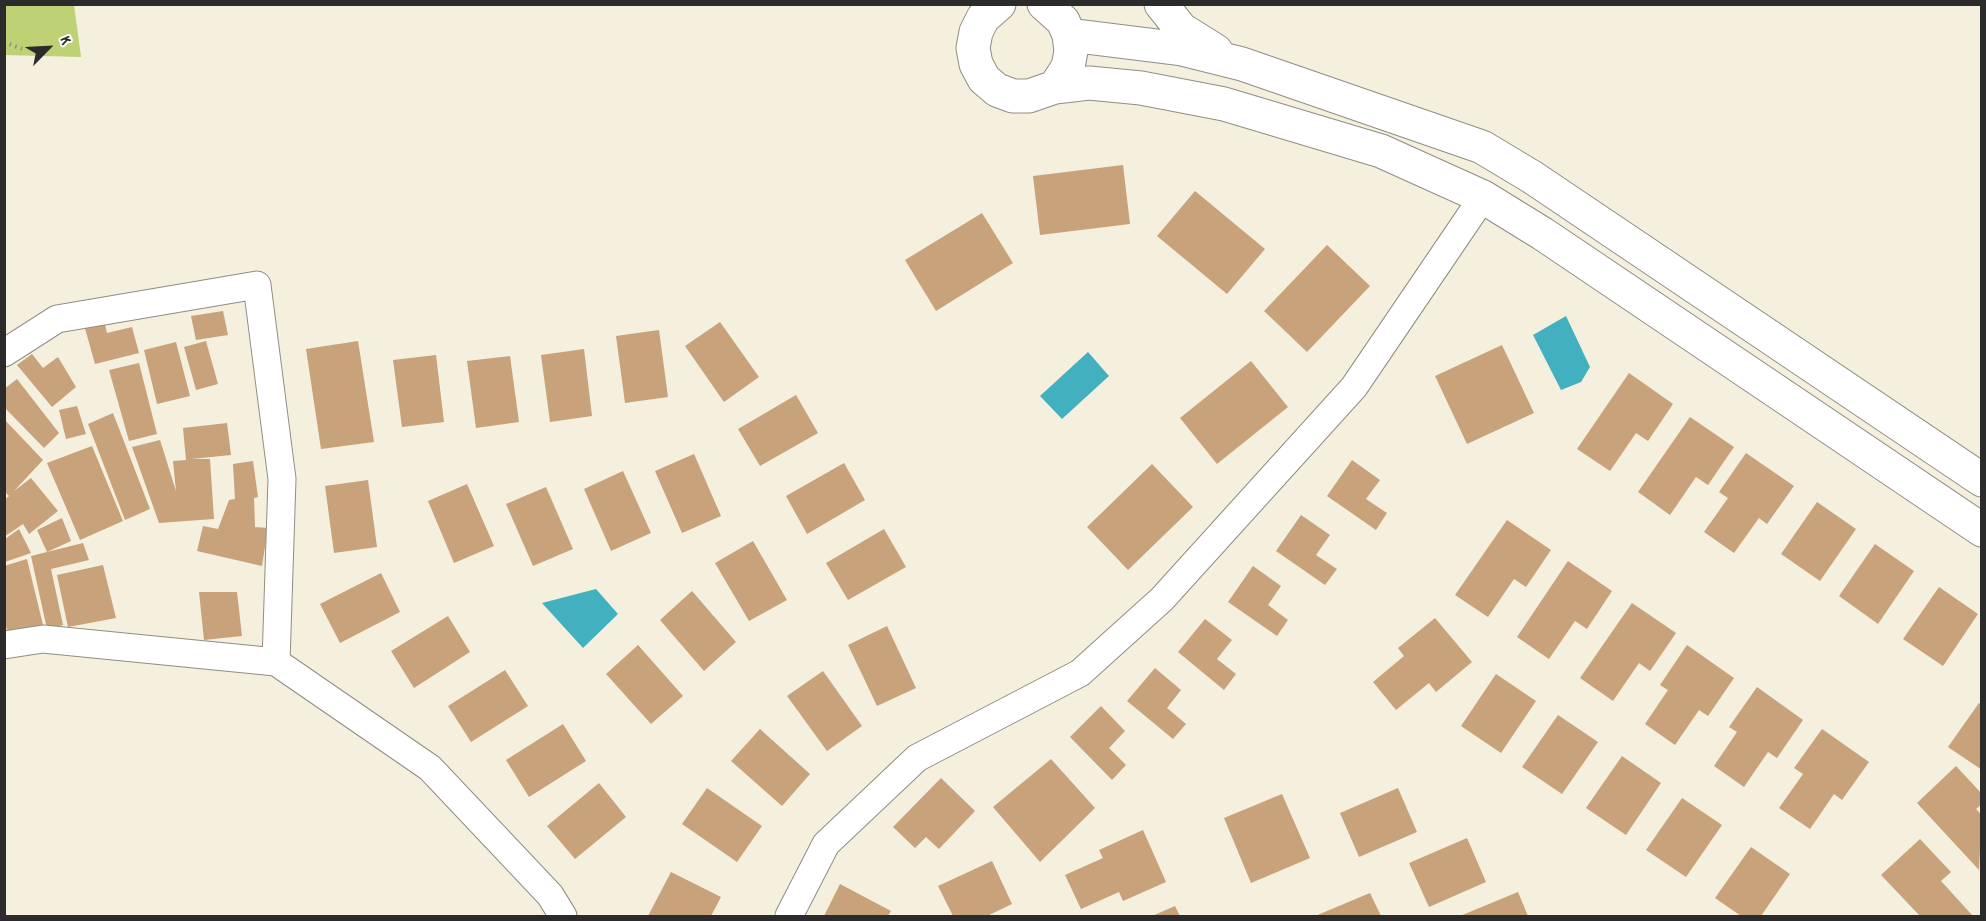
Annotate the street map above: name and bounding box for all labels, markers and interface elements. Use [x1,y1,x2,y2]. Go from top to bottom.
north arrow [18,18,78,78]
text: K [53,32,77,49]

